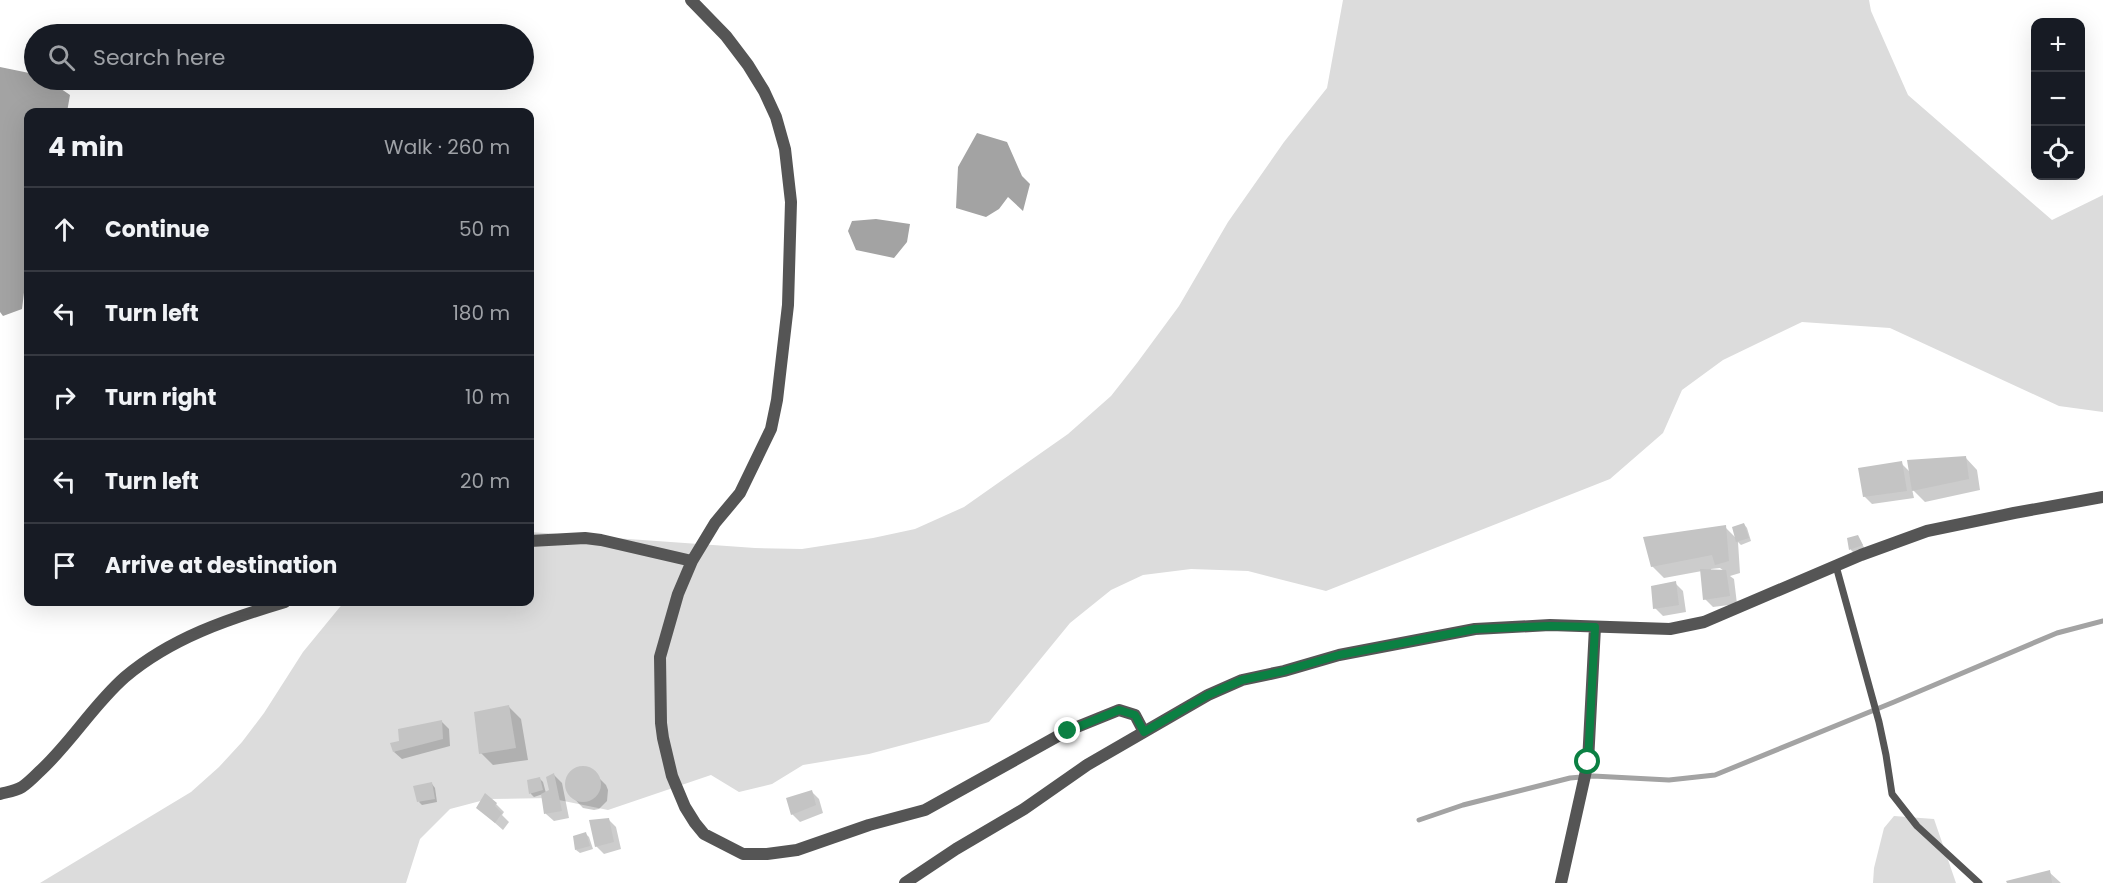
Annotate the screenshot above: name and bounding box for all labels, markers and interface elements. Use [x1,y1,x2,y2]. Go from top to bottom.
map controls [2031,18,2085,180]
button: + [2031,18,2085,72]
search box [24,24,534,90]
icon: search [45,41,78,74]
text: Search here [93,42,226,73]
button: − [2031,72,2085,126]
button: locate [2031,126,2085,180]
text: 4 min [48,129,124,165]
text: Walk · 260 m [384,133,510,161]
icon: ahead [48,213,81,246]
text: Continue [105,214,209,245]
text: 50 m [459,215,510,243]
icon: left [48,297,81,330]
text: Turn left [105,298,199,329]
text: 180 m [452,299,510,327]
icon: right [48,381,81,414]
text: Turn right [105,382,216,413]
text: 10 m [465,383,510,411]
icon: left [48,465,81,498]
text: Turn left [105,466,199,497]
text: 20 m [460,467,510,495]
icon: arrive [48,549,81,582]
text: Arrive at destination [105,550,337,581]
route end [1054,717,1080,743]
route start [1574,748,1600,774]

